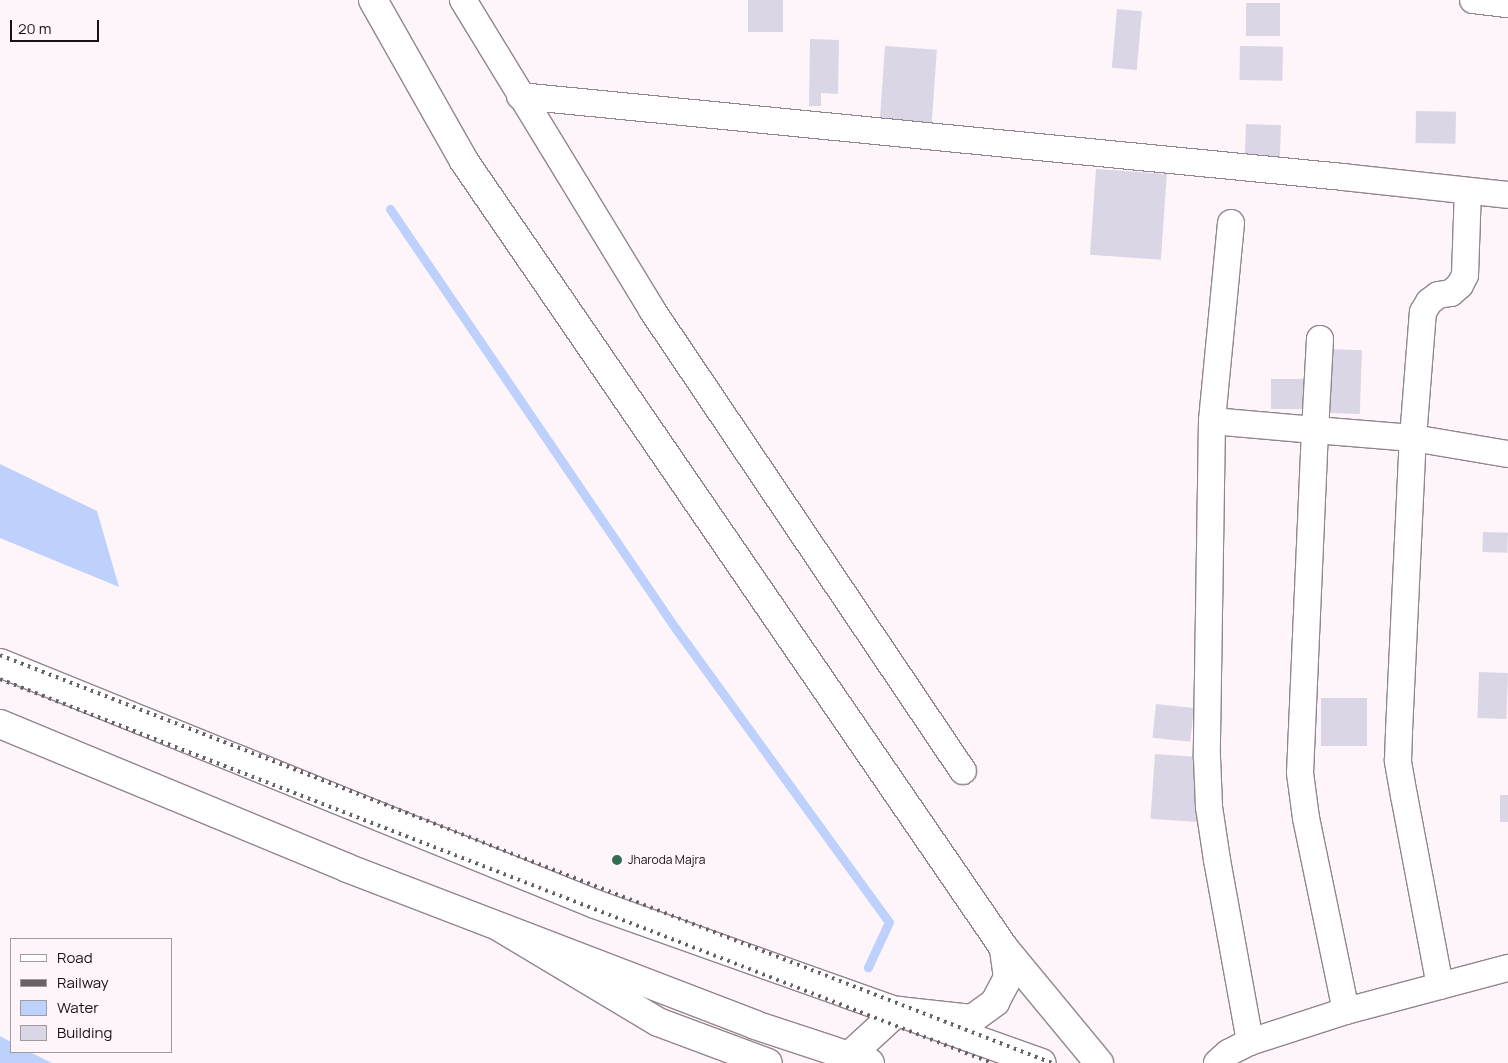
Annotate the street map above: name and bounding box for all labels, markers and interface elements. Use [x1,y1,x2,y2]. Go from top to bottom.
scale bar [12,10,101,42]
text: 20 m [18,18,51,39]
marker: Jharoda Majra [610,853,624,867]
place label: Jharoda Majra [628,853,705,867]
legend [10,938,172,1053]
text: Road [57,947,93,968]
text: Railway [57,972,109,993]
text: Water [57,997,99,1018]
text: Building [57,1022,112,1043]

